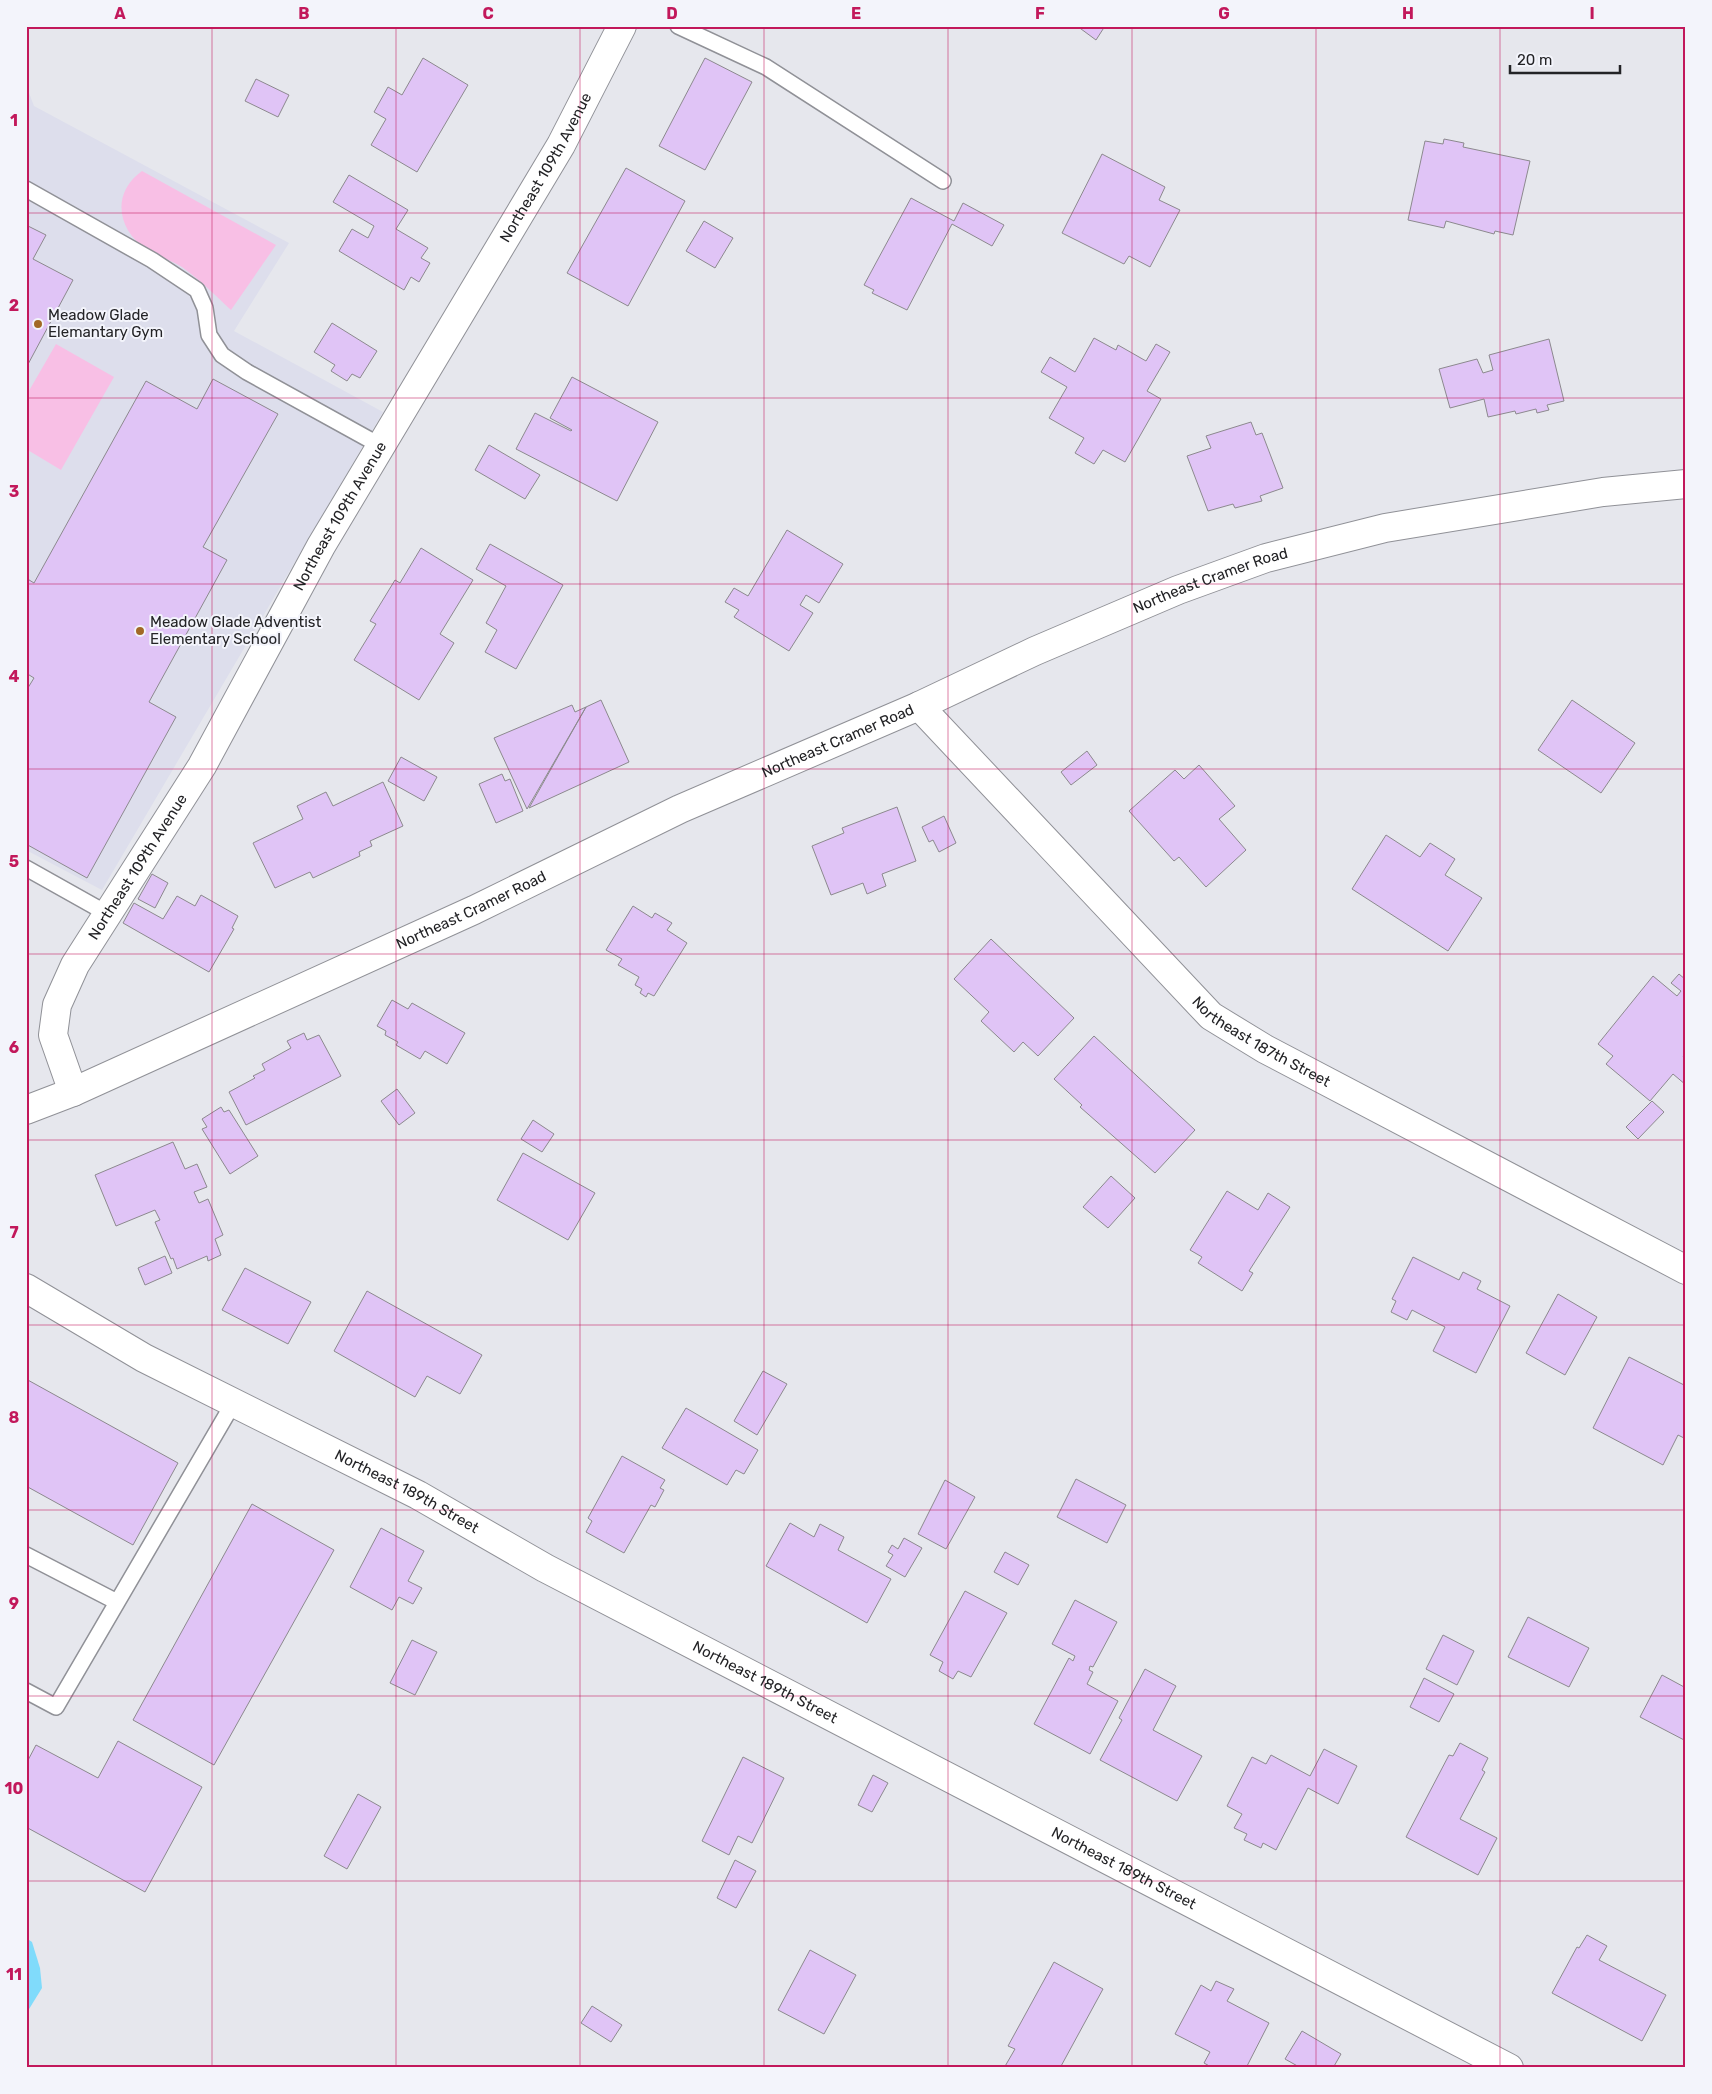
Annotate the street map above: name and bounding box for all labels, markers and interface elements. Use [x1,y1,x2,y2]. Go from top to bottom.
text: A [114,4,126,23]
text: B [298,4,310,23]
text: C [482,4,494,23]
text: D [666,4,678,23]
text: E [851,4,861,23]
text: F [1035,4,1045,23]
text: G [1218,4,1230,23]
text: H [1402,4,1414,23]
text: I [1589,4,1595,23]
scale bar [1510,42,1620,74]
text: 20 m [1517,51,1552,69]
street label: Northeast 109th Avenue [496,90,595,246]
text: 1 [10,111,18,130]
text: 2 [9,296,19,315]
place label: Meadow Glade Elemantary Gym [48,306,163,341]
marker: Meadow Glade Elemantary Gym [32,318,44,330]
street label: Northeast 109th Avenue [290,438,390,594]
text: 3 [9,482,19,501]
street label: Northeast Cramer Road [1130,544,1290,617]
place label: Meadow Glade Adventist Elementary School [150,613,321,648]
marker: Meadow Glade Adventist Elementary School [134,625,146,637]
text: 4 [9,667,20,686]
street label: Northeast Cramer Road [759,700,917,782]
street label: Northeast 109th Avenue [84,791,191,943]
text: 5 [9,852,19,871]
street label: Northeast Cramer Road [393,867,549,953]
street label: Northeast 187th Street [1188,993,1334,1091]
text: 6 [9,1038,19,1057]
text: 7 [9,1223,19,1242]
text: 8 [9,1408,20,1427]
street label: Northeast 189th Street [332,1446,482,1537]
text: 9 [9,1594,19,1613]
street label: Northeast 189th Street [690,1637,841,1727]
text: 10 [5,1779,24,1798]
street label: Northeast 189th Street [1048,1823,1199,1913]
text: 11 [6,1965,22,1984]

